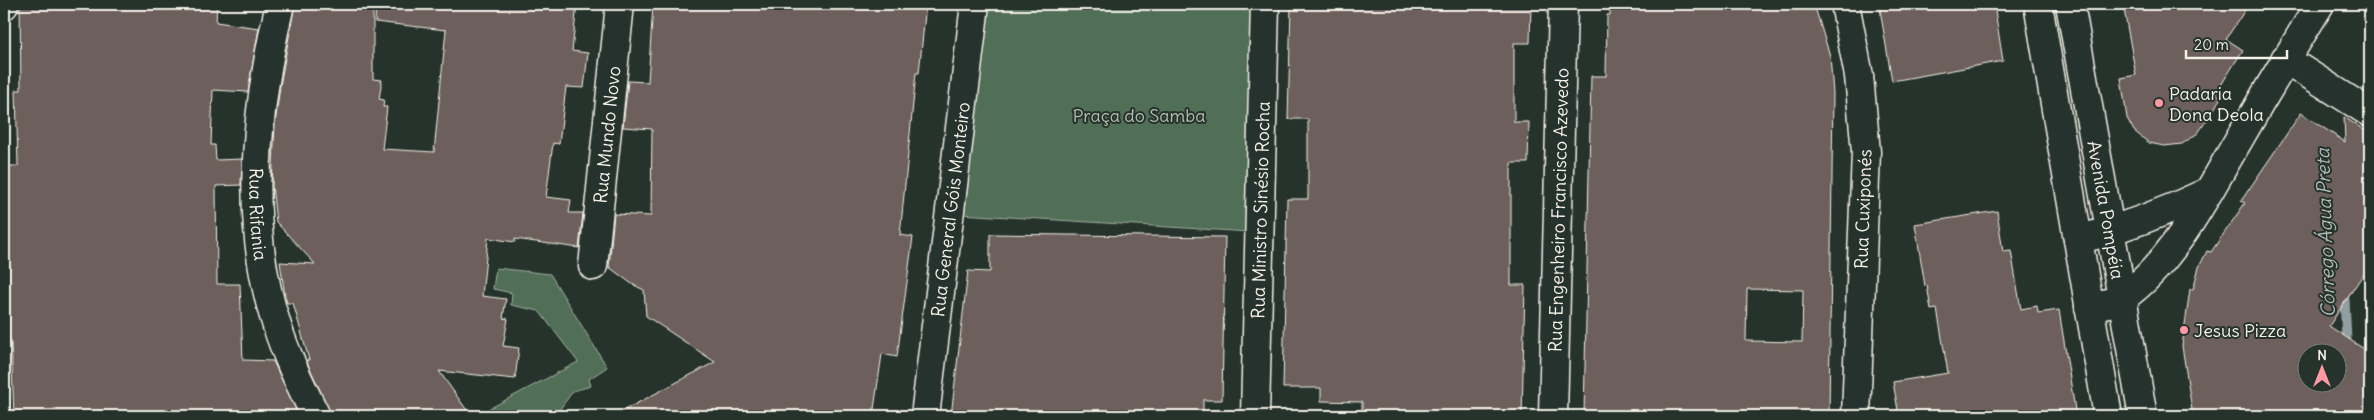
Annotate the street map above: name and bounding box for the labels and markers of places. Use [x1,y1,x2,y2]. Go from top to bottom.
place label: Padaria Dona Deola [2169,82,2264,126]
marker: Padaria Dona Deola [2153,97,2165,109]
place label: Jesus Pizza [2194,319,2286,342]
marker: Jesus Pizza [2178,324,2190,336]

